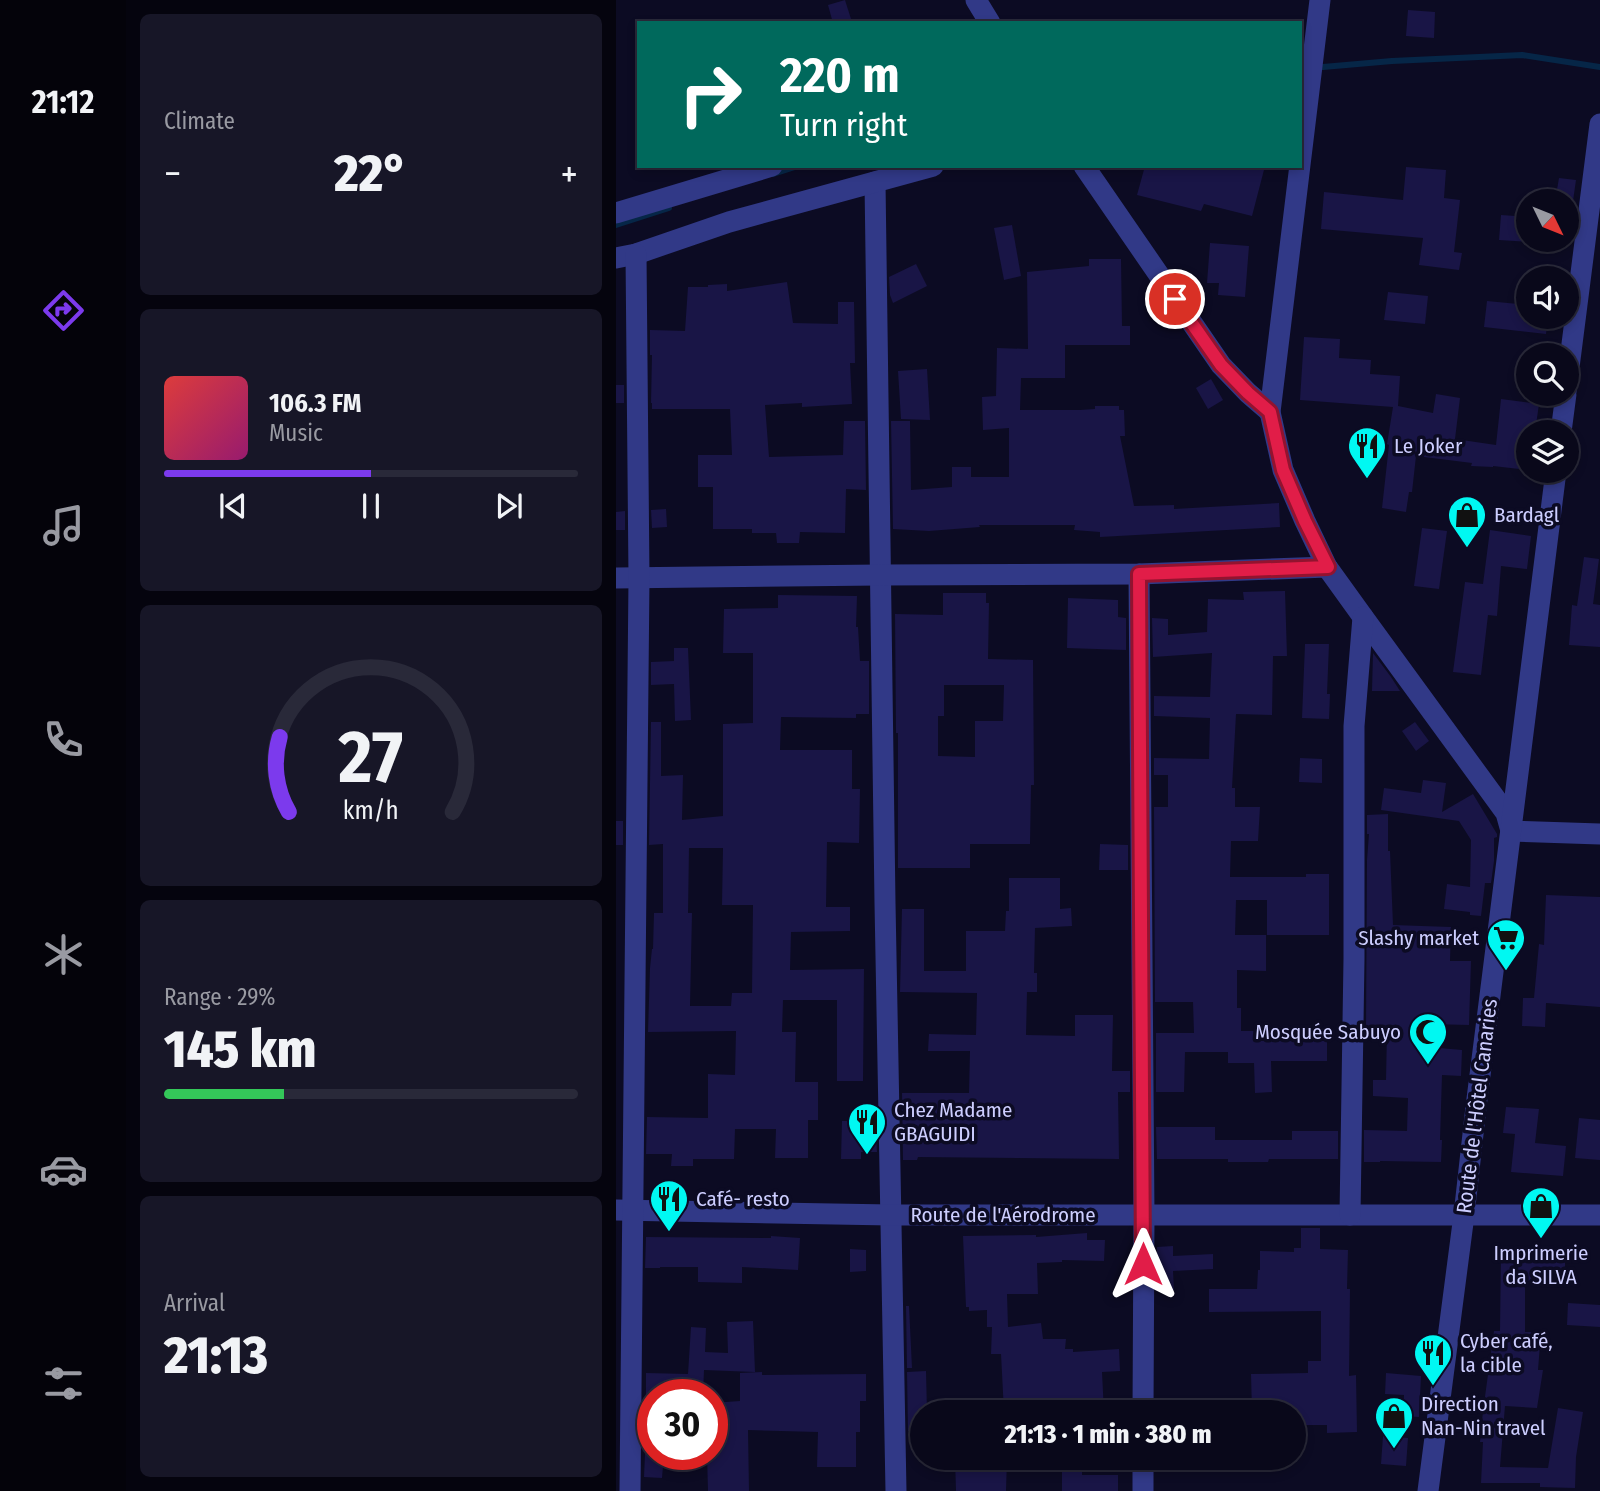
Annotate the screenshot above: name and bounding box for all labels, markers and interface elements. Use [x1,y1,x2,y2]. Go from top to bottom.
text: 220 m [780,46,900,105]
icon: right [665,49,756,140]
text: 21:12 [32,83,94,121]
text: Turn right [780,106,907,144]
text: Climate [164,107,235,135]
text: 22° [334,142,408,205]
text: − [164,151,181,197]
text: + [561,151,578,197]
north arrow [1516,189,1578,252]
map controls [1516,189,1579,483]
button: sound [1516,266,1579,329]
pin [1145,269,1205,329]
icon: arrive [1156,280,1194,318]
icon: directions [39,286,88,335]
button: search [1516,343,1579,406]
text: 106.3 FM [269,388,361,419]
text: Music [269,419,323,447]
button: layers [1516,420,1579,483]
restaurant icon: Le Joker [1346,425,1388,480]
place label: Le Joker [1394,433,1463,459]
icon: previous [214,487,252,525]
icon: pause [352,487,390,525]
icon: next [490,487,528,525]
shop icon: Bardagl [1446,494,1488,549]
icon: music [39,501,88,550]
place label: Bardagl [1494,502,1560,528]
text: 27 [338,714,403,801]
icon: phone [39,715,88,764]
text: km/h [343,795,399,825]
supermarket icon: Slashy market [1485,917,1527,972]
place label: Slashy market [1358,925,1479,951]
icon: climate [39,930,88,979]
text: Range · 29% [164,983,276,1011]
street label: Route de l'Hôtel Canaries [1451,997,1503,1215]
mosque icon: Mosquée Sabuyo [1407,1011,1449,1066]
text: 145 km [164,1018,316,1081]
place label: Mosquée Sabuyo [1255,1019,1401,1045]
place label: Chez Madame GBAGUIDI [894,1097,1012,1147]
restaurant icon: Chez Madame GBAGUIDI [846,1101,888,1156]
icon: car [39,1145,88,1194]
restaurant icon: Café- resto [648,1178,690,1233]
shop icon: Imprimerie da SILVA [1520,1185,1562,1240]
place label: Café- resto [696,1186,790,1212]
street label: Route de l'Aérodrome [910,1202,1096,1228]
position arrow [1106,1227,1180,1301]
place label: Imprimerie da SILVA [1494,1240,1588,1290]
text: Arrival [164,1289,225,1317]
text: 21:13 [164,1324,268,1387]
place label: Cyber café, la cible [1460,1328,1553,1378]
restaurant icon: Cyber café, la cible [1412,1332,1454,1387]
icon: filters [39,1359,88,1408]
speed limit sign: 30 [637,1379,728,1470]
place label: Direction Nan-Nin travel [1421,1391,1546,1441]
shop icon: Direction Nan-Nin travel [1373,1395,1415,1450]
text: 21:13 · 1 min · 380 m [1004,1419,1212,1450]

